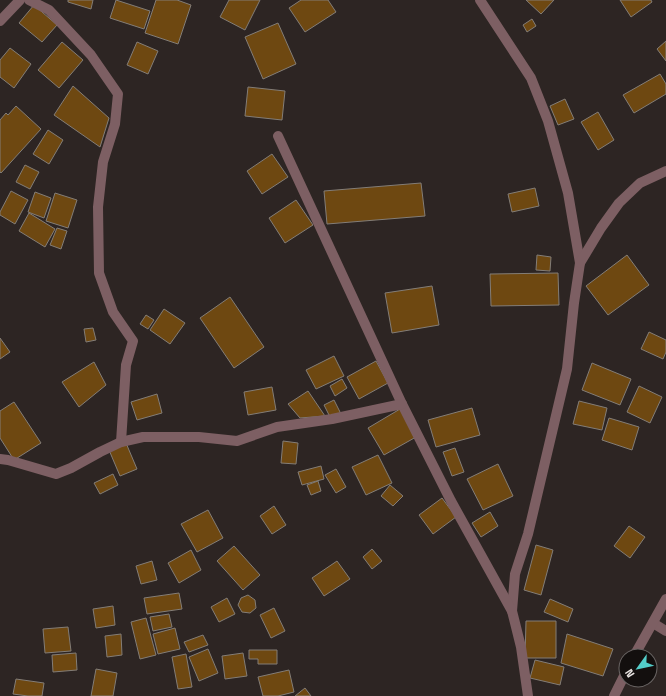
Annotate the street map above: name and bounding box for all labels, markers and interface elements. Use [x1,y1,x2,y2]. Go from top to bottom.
north arrow [618,648,658,688]
text: N [622,667,637,680]

